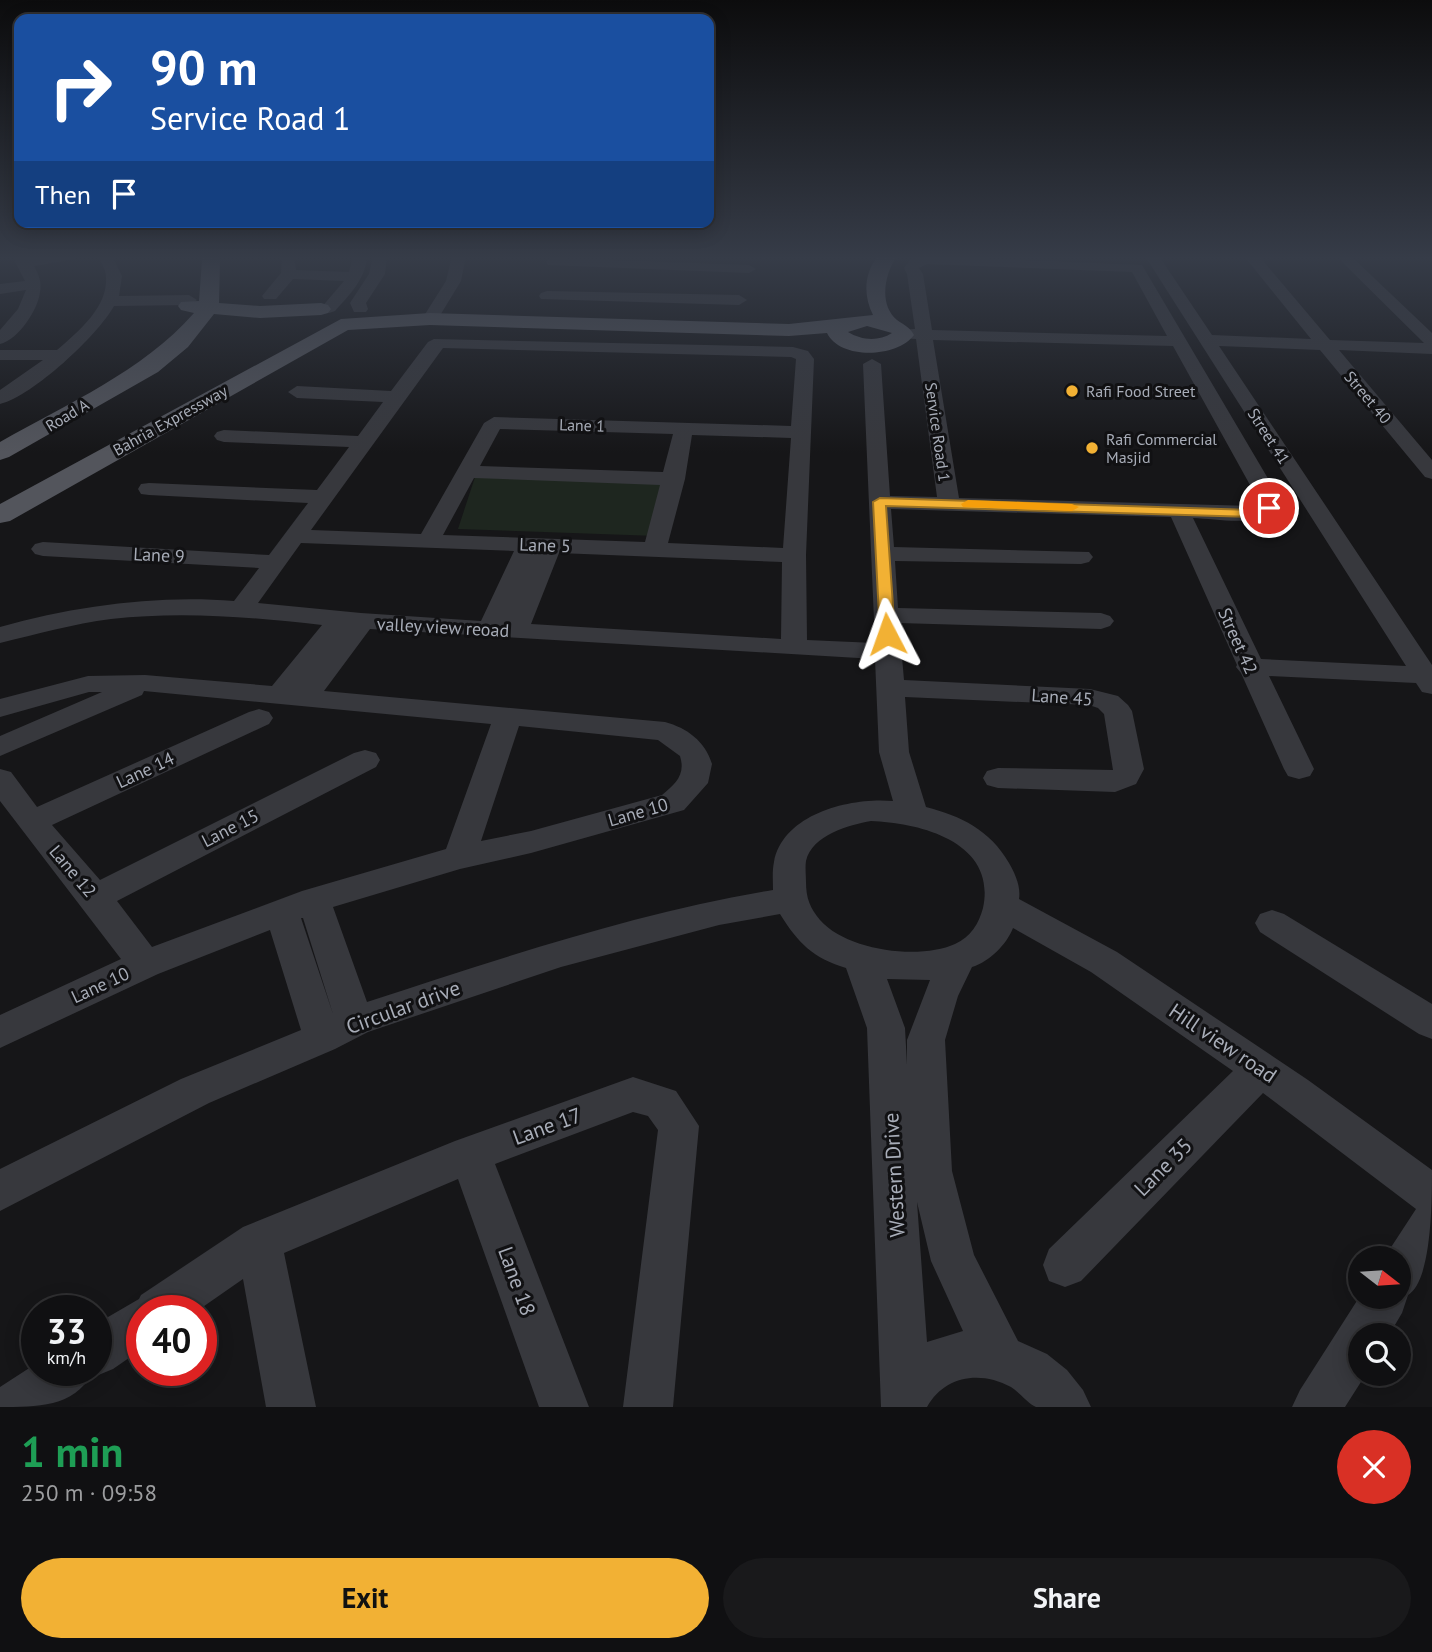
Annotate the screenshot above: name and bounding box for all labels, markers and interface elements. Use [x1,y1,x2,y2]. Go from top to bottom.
text: 90 m [150,35,257,99]
icon: right [35,42,126,133]
text: Service Road 1 [150,97,350,139]
icon: arrive [105,175,143,213]
text: Then [35,178,91,211]
street label: Street 40 [1340,367,1396,428]
street label: Bahria Expressway [109,380,231,460]
street label: Service Road 1 [921,381,955,483]
place label: Rafi Food Street [1086,381,1196,401]
marker: Rafi Food Street [1064,383,1080,399]
street label: Road A [42,394,93,436]
street label: Street 41 [1244,404,1294,468]
street label: Lane 1 [559,414,605,436]
place label: Rafi Commercial Masjid [1106,429,1217,467]
marker: Rafi Commercial Masjid [1084,440,1100,456]
pin [1239,478,1299,538]
icon: arrive [1250,489,1288,527]
street label: Lane 5 [519,533,571,557]
street label: Lane 9 [133,542,185,568]
position arrow [850,597,924,671]
street label: Street 42 [1213,604,1263,678]
street label: valley view reoad [376,612,510,642]
street label: Lane 45 [1031,683,1093,711]
street label: Lane 14 [112,747,178,793]
street label: Lane 10 [605,792,671,832]
street label: Lane 15 [197,804,263,852]
street label: Lane 12 [44,840,102,902]
street label: Lane 10 [67,962,133,1008]
street label: Circular drive [342,974,464,1040]
street label: Hill view road [1164,997,1282,1089]
street label: Lane 17 [509,1101,585,1151]
street label: Western Drive [877,1112,911,1238]
street label: Lane 35 [1128,1132,1198,1202]
street label: Lane 18 [492,1243,542,1319]
north arrow [1348,1246,1410,1309]
map controls [1348,1246,1411,1386]
speed limit sign: 40 [126,1295,217,1386]
text: 33 [47,1308,86,1354]
button: search [1348,1323,1411,1386]
text: km/h [47,1346,86,1369]
text: 1 min [21,1424,123,1479]
button: close [1337,1430,1411,1504]
text: 250 m · 09:58 [21,1478,157,1507]
button: Exit [21,1558,709,1638]
button: Share [723,1558,1411,1638]

